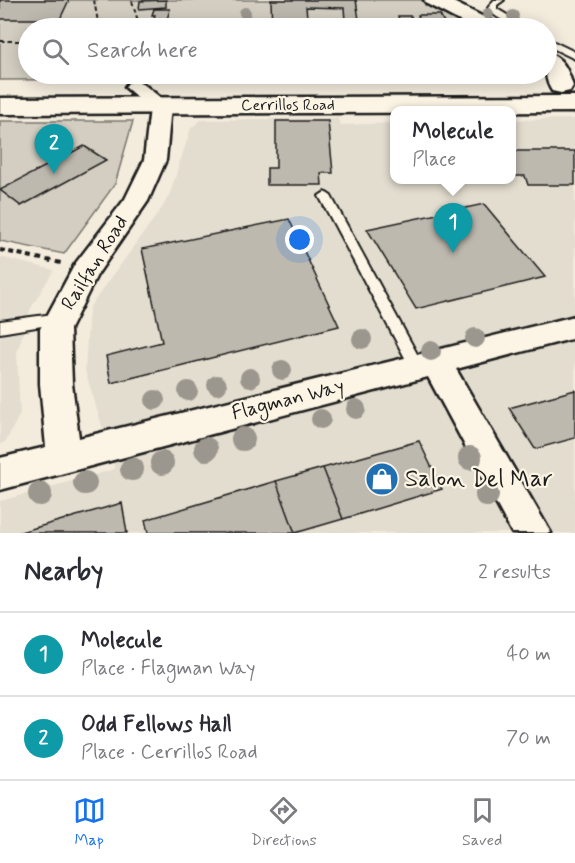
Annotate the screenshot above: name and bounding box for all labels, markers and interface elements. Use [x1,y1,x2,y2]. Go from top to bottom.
search box [18,18,557,84]
icon: search [39,35,72,68]
text: Search here [87,37,198,65]
street label: Cerrillos Road [241,95,335,116]
popup [390,106,516,184]
text: Molecule [412,118,494,146]
pin: 2 [34,124,74,174]
text: Place [412,146,456,173]
pin: 1 [434,204,472,253]
street label: Railfan Road [55,210,135,316]
your location [285,225,314,254]
street label: Flagman Way [229,373,347,428]
shop icon: Salon Del Mar [364,461,400,497]
place label: Salon Del Mar [405,464,553,495]
text: Nearby [24,555,103,589]
text: 2 results [478,559,551,586]
text: Molecule [81,627,163,655]
text: 1 [39,641,48,668]
text: 40 m [507,641,551,668]
text: Place · Flagman Way [81,655,255,682]
text: Odd Fellows Hall [81,711,232,739]
text: 2 [39,725,48,752]
text: 70 m [506,725,551,752]
text: Place · Cerrillos Road [81,739,258,766]
tab: Map [73,794,106,851]
tab: Directions [251,794,317,851]
tab: Saved [462,794,502,851]

